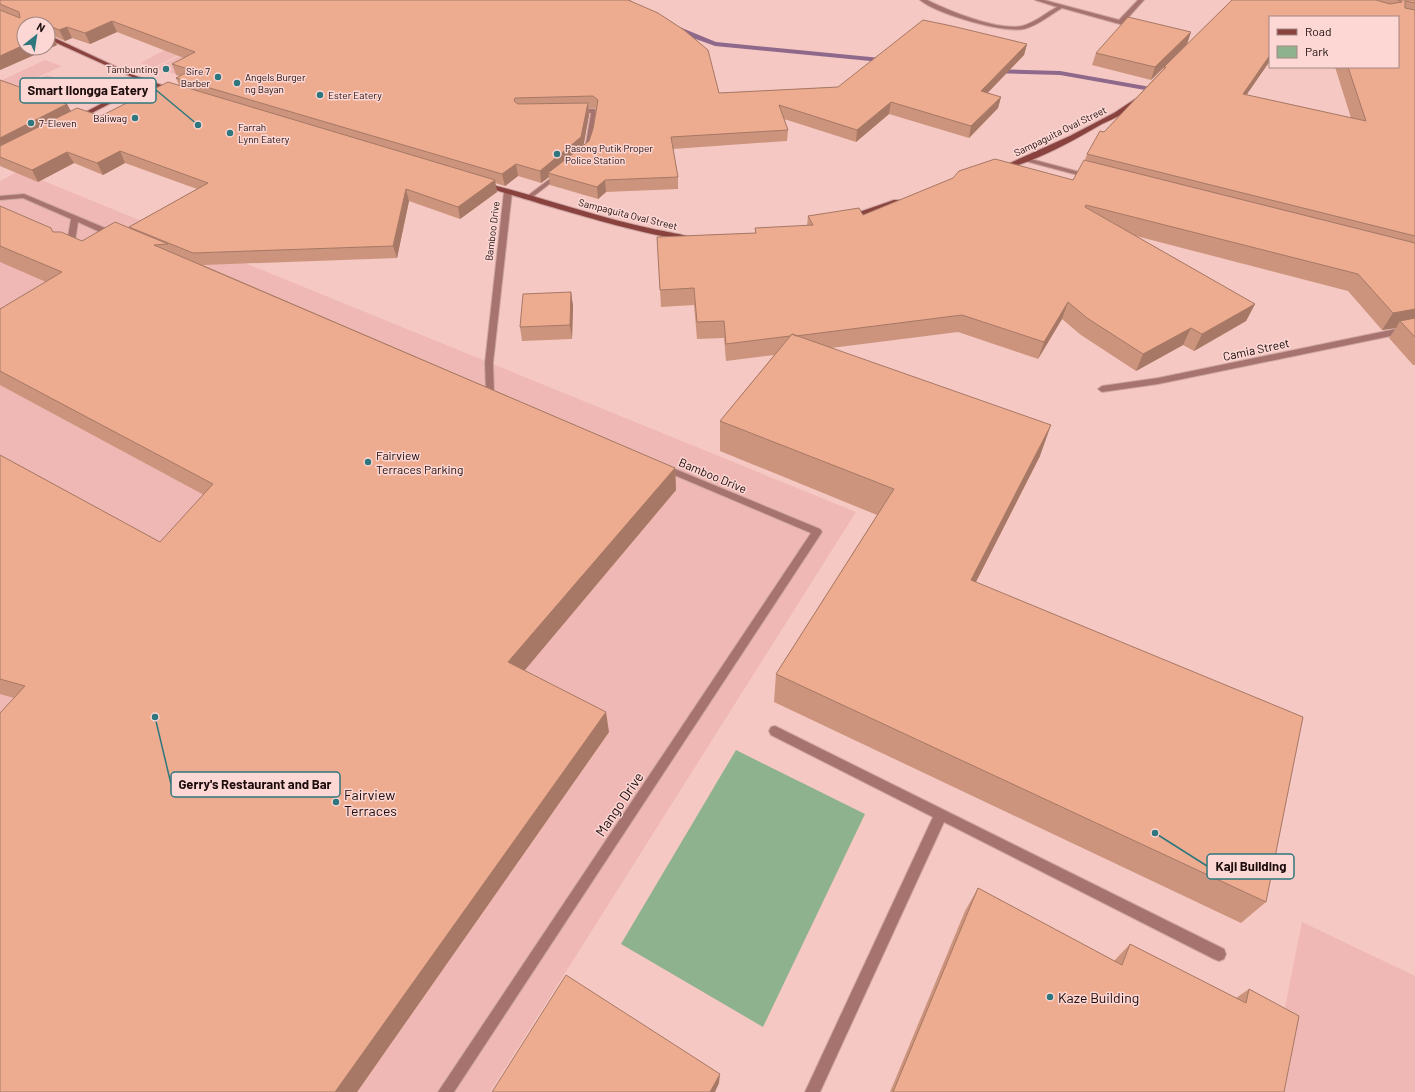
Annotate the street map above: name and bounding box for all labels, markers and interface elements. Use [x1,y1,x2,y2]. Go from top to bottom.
north arrow [16,16,56,56]
legend [1269,16,1399,68]
text: N [35,19,48,34]
text: Road [1305,24,1332,38]
text: Park [1305,44,1329,58]
place label: Tambunting [106,63,158,75]
marker: Tambunting [161,64,171,74]
place label: Sire 7 Barber [181,65,210,89]
place label: Angels Burger ng Bayan [245,71,306,95]
marker: Sire 7 Barber [213,72,223,82]
callout: Smart Ilongga Eatery [20,78,156,103]
marker: Angels Burger ng Bayan [232,78,242,88]
text: Smart Ilongga Eatery [28,82,149,98]
place label: Ester Eatery [328,89,382,101]
marker: Ester Eatery [315,90,325,100]
street label: Sampaguita Oval Street [1012,103,1109,159]
place label: Baliwag [93,112,127,124]
marker: Baliwag [130,113,140,123]
place label: 7-Eleven [39,117,77,129]
marker: 7-Eleven [26,118,36,128]
place label: Farrah Lynn Eatery [238,121,290,145]
marker: Farrah Lynn Eatery [225,128,235,138]
place label: Pasong Putik Proper Police Station [565,142,653,166]
marker: Pasong Putik Proper Police Station [552,149,562,159]
street label: Sampaguita Oval Street [577,196,679,232]
street label: Bamboo Drive [482,200,502,262]
street label: Camia Street [1221,335,1291,363]
place label: Fairview Terraces Parking [376,448,463,476]
street label: Bamboo Drive [677,454,749,496]
marker: Fairview Terraces Parking [363,457,373,467]
street label: Mango Drive [591,769,647,839]
callout: Gerry's Restaurant and Bar [171,772,340,797]
text: Gerry's Restaurant and Bar [178,776,332,792]
place label: Fairview Terraces [344,786,397,819]
marker: Fairview Terraces [331,797,341,807]
callout: Kaji Building [1207,854,1294,879]
text: Kaji Building [1216,858,1286,874]
place label: Kaze Building [1058,989,1139,1006]
marker: Kaze Building [1045,992,1055,1002]

